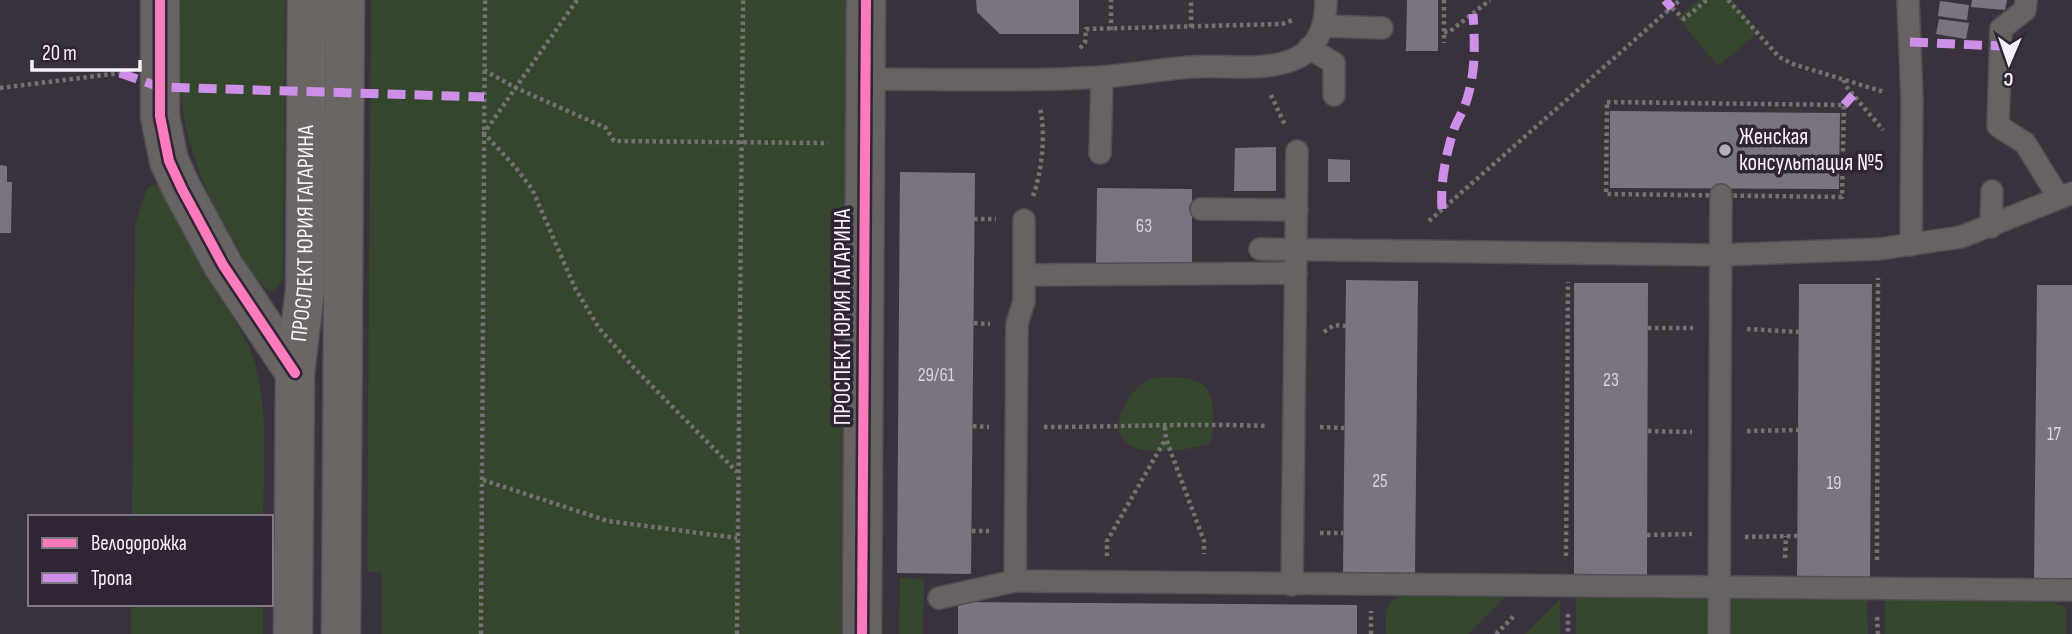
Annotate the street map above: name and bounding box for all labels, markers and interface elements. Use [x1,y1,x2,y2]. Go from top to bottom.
scale bar [32,28,140,72]
north arrow [1974,28,2044,98]
text: 20 m [42,41,77,66]
text: С [2003,67,2014,90]
place label: Женская консультация №5 [1739,123,1883,177]
street label: ПРОСПЕКТ ЮРИЯ ГАГАРИНА [285,125,320,343]
marker: Женская консультация №5 [1717,142,1733,158]
street label: ПРОСПЕКТ ЮРИЯ ГАГАРИНА [829,209,857,425]
house number: 63 [1136,215,1152,238]
house number: 29/61 [918,364,955,387]
house number: 23 [1603,369,1619,392]
house number: 17 [2047,423,2062,446]
house number: 25 [1372,470,1388,493]
house number: 19 [1826,472,1842,495]
legend [28,515,273,606]
text: Велодорожка [91,531,187,556]
text: Тропа [91,566,132,591]

